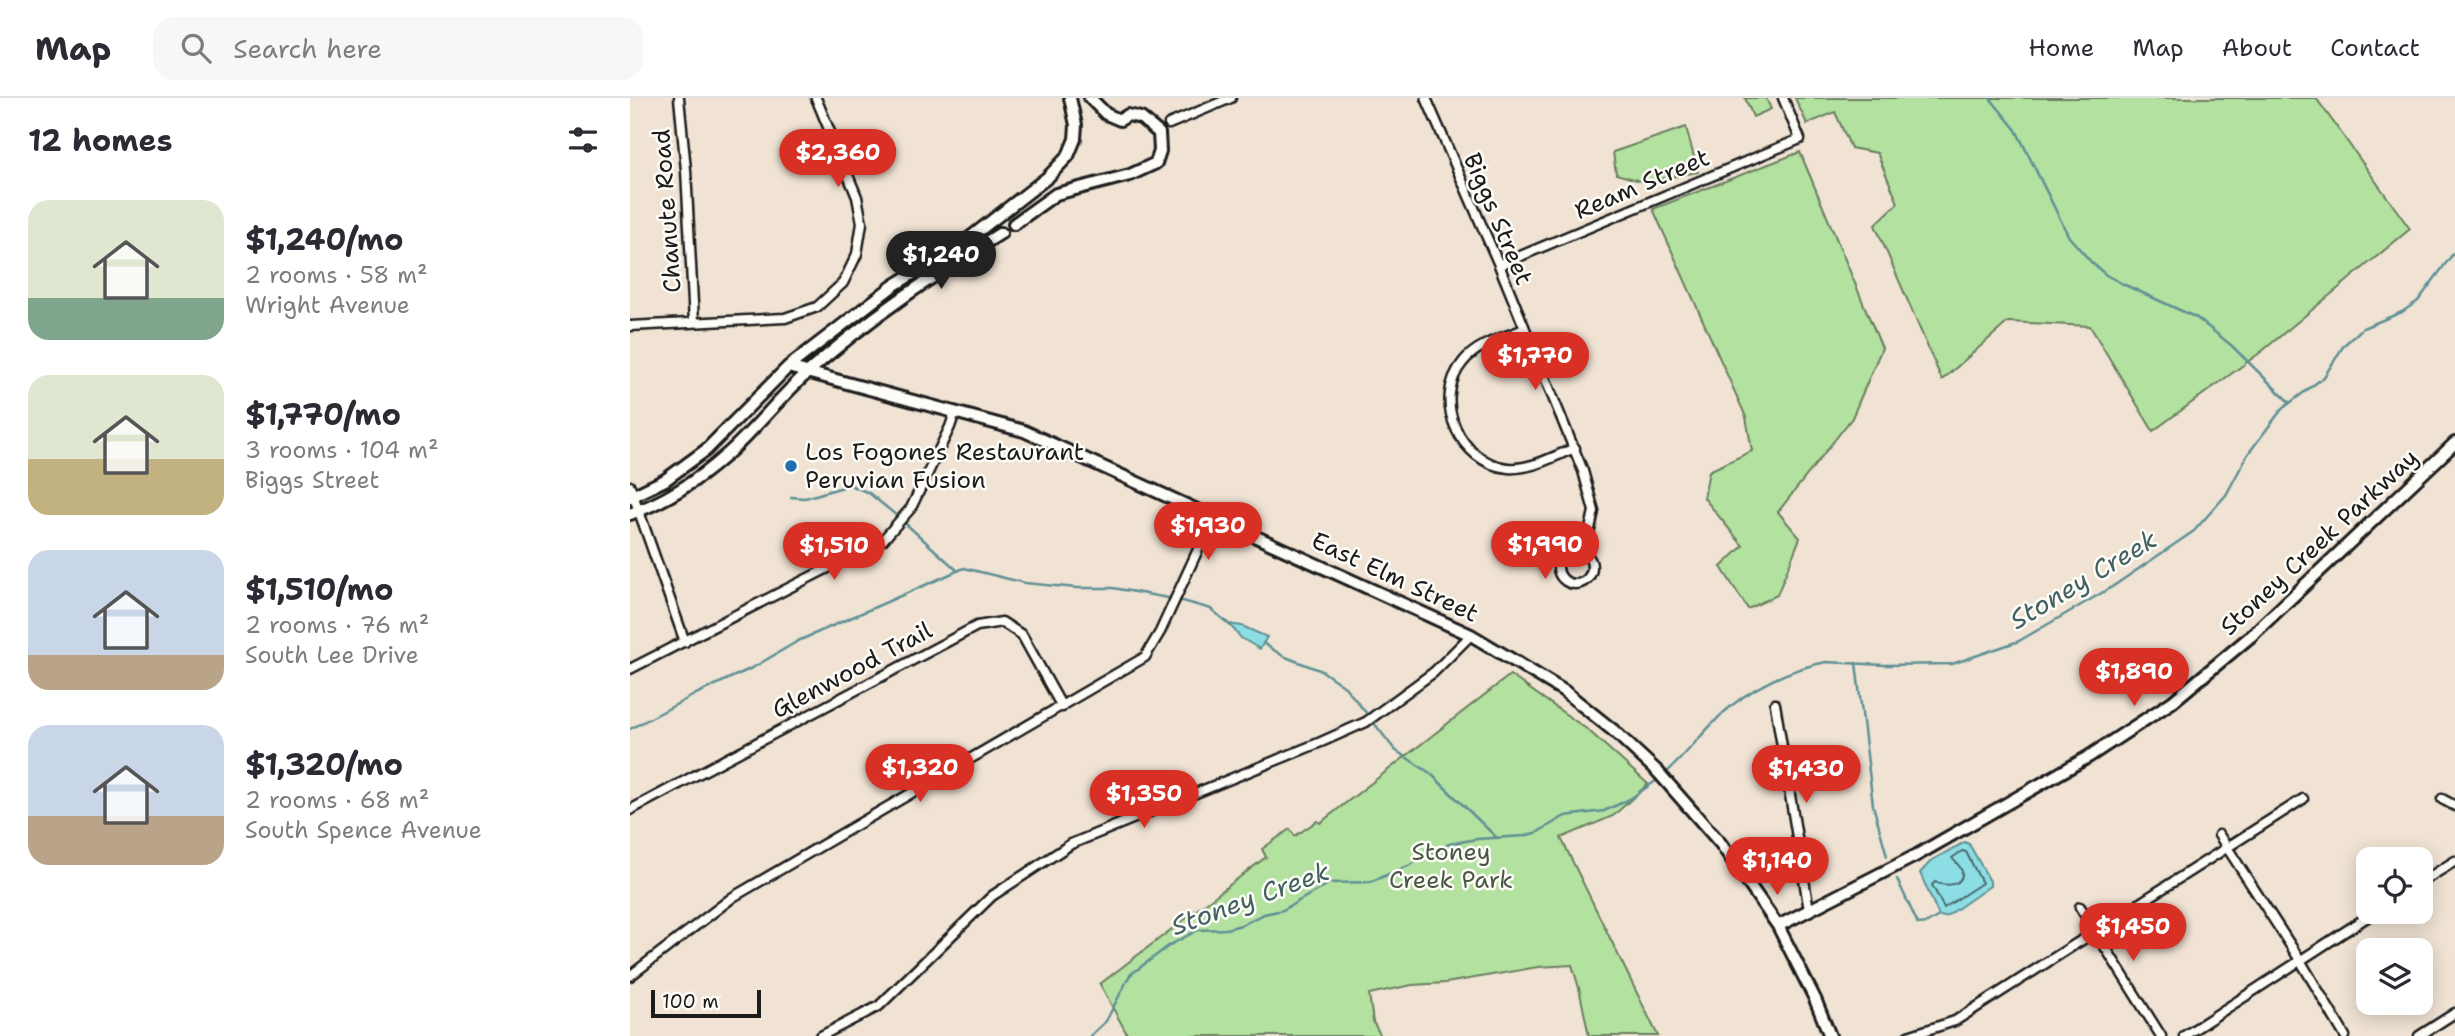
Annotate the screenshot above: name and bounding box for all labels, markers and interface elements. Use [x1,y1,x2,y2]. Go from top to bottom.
search box [153,17,643,80]
text: Map [35,26,111,71]
icon: search [177,29,215,67]
text: Search here [233,31,382,66]
text: Home [2028,32,2094,64]
text: Map [2132,32,2184,64]
text: About [2222,32,2292,64]
text: Contact [2330,32,2420,64]
text: 12 homes [28,120,172,161]
icon: filters [564,121,602,159]
street label: Chanute Road [645,128,689,294]
pin: $2,360 [781,130,895,189]
text: $2,360 [795,137,881,167]
street label: Ream Street [1570,141,1714,227]
street label: Biggs Street [1456,148,1540,290]
text: $1,240/mo [245,219,403,260]
icon: home [84,228,168,312]
pin: $1,240 [884,232,998,291]
text: $1,240 [902,239,980,269]
text: 2 rooms · 58 m² [245,260,428,290]
text: Wright Avenue [245,290,410,320]
pin: $1,770 [1478,332,1592,392]
text: $1,770 [1497,340,1573,370]
text: $1,770/mo [245,394,401,435]
icon: home [84,403,168,487]
text: 3 rooms · 104 m² [245,435,438,465]
place label: Los Fogones Restaurant Peruvian Fusion [805,436,1084,496]
street label: Stoney Creek Parkway [2213,442,2425,642]
marker: Los Fogones Restaurant Peruvian Fusion [783,458,799,474]
text: Biggs Street [245,465,380,495]
pin: $1,930 [1151,503,1265,562]
text: $1,930 [1170,510,1246,540]
water label: Stoney Creek [2003,521,2163,637]
pin: $1,510 [777,522,891,582]
pin: $1,990 [1488,522,1602,581]
street label: East Elm Street [1306,524,1484,630]
text: $1,990 [1507,529,1583,559]
text: $1,510 [799,530,869,560]
text: $1,510/mo [245,569,393,610]
icon: home [84,578,168,662]
text: 2 rooms · 76 m² [245,610,429,640]
street label: Glenwood Trail [766,614,938,726]
text: South Lee Drive [245,640,419,670]
pin: $1,890 [2077,648,2191,708]
text: $1,890 [2095,656,2173,686]
text: $1,320/mo [245,744,403,785]
pin: $1,320 [863,744,977,804]
pin: $1,430 [1749,746,1863,805]
text: $1,320 [881,752,959,782]
icon: home [84,753,168,837]
text: $1,430 [1768,753,1844,783]
pin: $1,350 [1087,770,1201,830]
text: $1,350 [1106,778,1182,808]
text: 2 rooms · 68 m² [245,785,429,815]
text: South Spence Avenue [245,815,482,845]
park label: Stoney Creek Park [1389,836,1513,896]
pin: $1,140 [1720,838,1834,897]
text: $1,140 [1742,845,1812,875]
map controls [2356,847,2433,1015]
button: locate [2356,847,2433,924]
water label: Stoney Creek [1166,853,1334,943]
pin: $1,450 [2076,904,2190,963]
text: $1,450 [2095,911,2171,941]
button: layers [2356,938,2433,1015]
scale bar [651,987,761,1019]
text: 100 m [662,989,719,1014]

